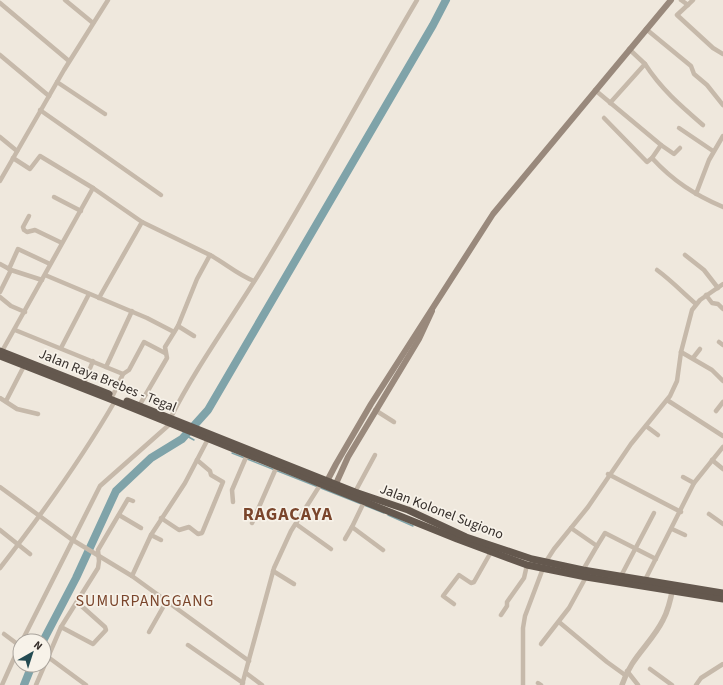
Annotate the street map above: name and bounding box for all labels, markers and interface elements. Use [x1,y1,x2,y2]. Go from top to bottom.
street label: Jalan Raya Brebes - Tegal [36,344,180,418]
street label: Jalan Kolonel Sugiono [377,479,506,545]
district label: RAGACAYA [243,502,333,527]
district label: SUMURPANGGANG [76,590,214,612]
north arrow [12,633,52,673]
text: N [30,637,46,654]

